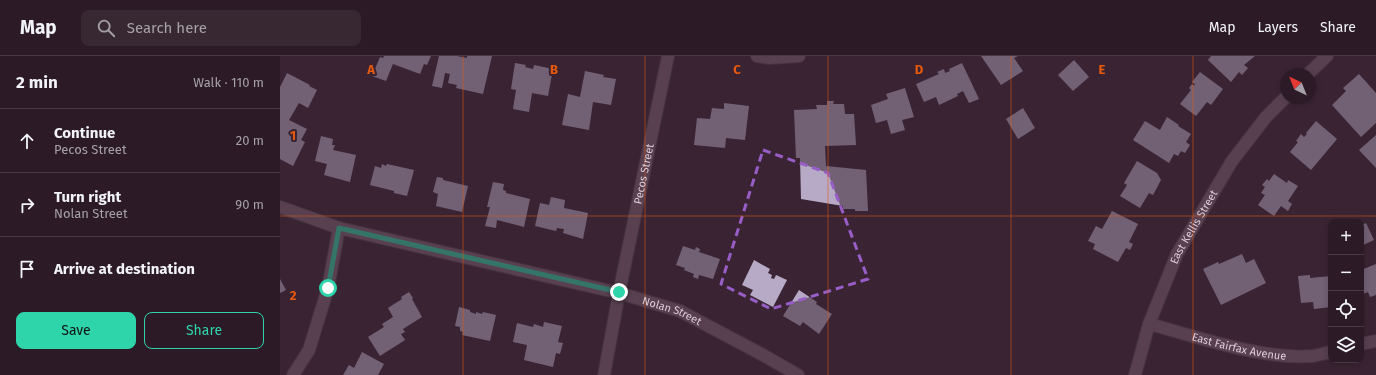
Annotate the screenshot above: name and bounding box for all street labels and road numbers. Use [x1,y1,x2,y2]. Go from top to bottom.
street label: Pecos Street [632,143,657,205]
street label: East Kellis Street [1168,188,1220,266]
street label: Nolan Street [641,294,704,328]
street label: East Fairfax Avenue [1190,330,1287,363]

